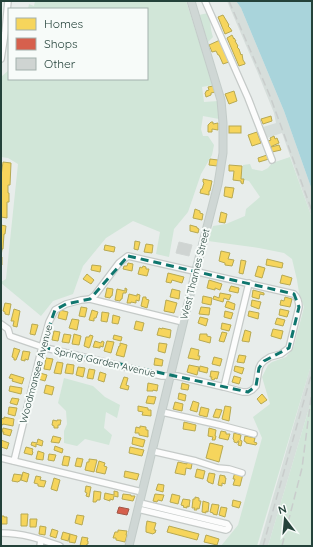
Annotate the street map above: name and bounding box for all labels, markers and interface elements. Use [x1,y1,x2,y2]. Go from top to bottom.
legend [8,8,148,80]
text: Homes [44,16,84,31]
text: Shops [44,36,78,51]
text: Other [44,56,76,71]
street label: West Thames Street [177,227,213,321]
street label: Woodmansee Avenue [17,323,56,425]
street label: Spring Garden Avenue [53,344,157,380]
north arrow [265,499,305,539]
text: N [276,502,288,517]

